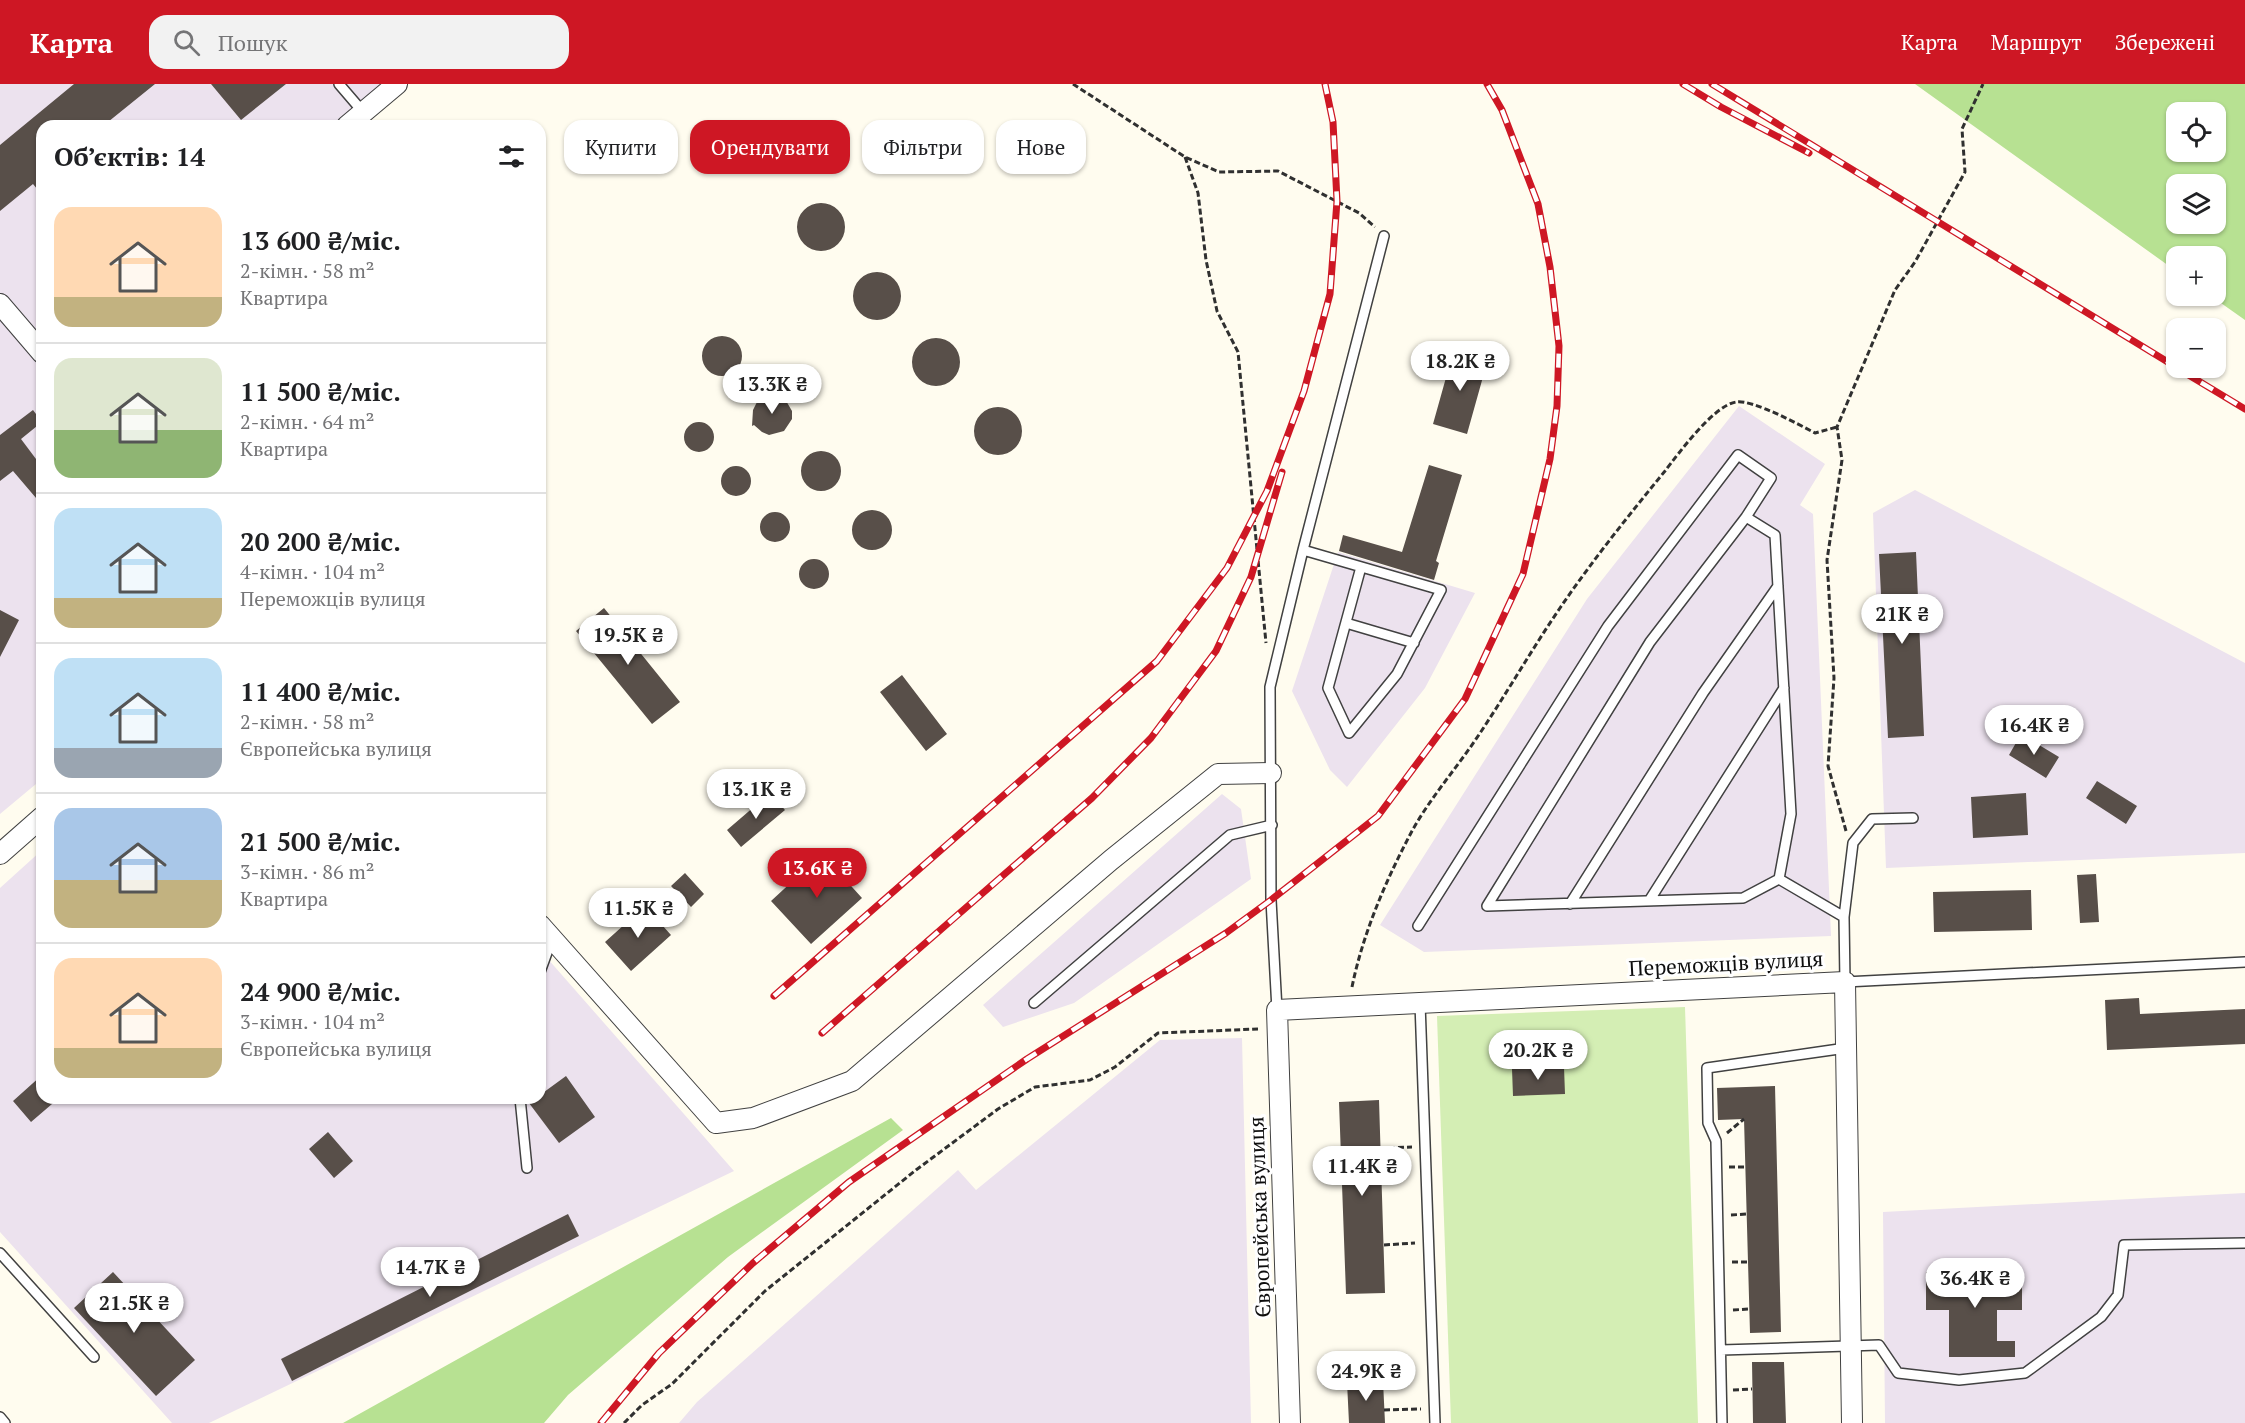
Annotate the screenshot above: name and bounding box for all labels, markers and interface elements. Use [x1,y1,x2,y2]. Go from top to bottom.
search box [149,15,569,69]
text: Карта [30,24,113,61]
icon: search [170,26,203,59]
text: Пошук [218,28,287,57]
text: Карта [1901,28,1958,56]
text: Маршрут [1991,28,2082,56]
text: Збережені [2115,28,2215,56]
map controls [2166,102,2226,378]
button: locate [2166,102,2226,162]
chip: Купити [564,120,678,174]
chip: Орендувати [690,120,850,174]
chip: Фільтри [862,120,984,174]
chip: Нове [996,120,1086,174]
text: Об’єктів: 14 [54,139,205,173]
icon: filters [495,140,528,173]
button: layers [2166,174,2226,234]
text: 13 600 ₴/міс. [240,223,401,257]
icon: home [102,231,174,303]
button: + [2166,246,2226,306]
text: 2-кімн. · 58 m² [240,257,374,284]
text: Квартира [240,284,328,311]
button: − [2166,318,2226,378]
pin: 18.2K ₴ [1405,341,1515,392]
text: 18.2K ₴ [1425,347,1495,374]
pin: 13.3K ₴ [717,364,827,415]
text: 13.3K ₴ [737,370,807,397]
text: 11 500 ₴/міс. [240,374,401,408]
icon: home [102,382,174,454]
text: 2-кімн. · 64 m² [240,408,374,435]
text: Квартира [240,435,328,462]
text: 20 200 ₴/міс. [240,524,401,558]
icon: home [102,532,174,604]
text: 4-кімн. · 104 m² [240,558,385,585]
text: Переможців вулиця [240,585,426,612]
pin: 21K ₴ [1860,594,1944,645]
text: 21K ₴ [1875,600,1929,627]
pin: 19.5K ₴ [573,615,683,666]
text: 19.5K ₴ [593,621,663,648]
text: 11 400 ₴/міс. [240,674,401,708]
icon: home [102,682,174,754]
pin: 16.4K ₴ [1979,705,2089,756]
text: 2-кімн. · 58 m² [240,708,374,735]
text: 16.4K ₴ [1999,711,2069,738]
text: Європейська вулиця [240,735,432,762]
pin: 13.1K ₴ [701,769,811,820]
text: 13.1K ₴ [721,775,791,802]
text: 21 500 ₴/міс. [240,824,401,858]
icon: home [102,832,174,904]
pin: 13.6K ₴ [762,848,872,899]
text: 13.6K ₴ [782,854,852,881]
text: 3-кімн. · 86 m² [240,858,374,885]
text: Квартира [240,885,328,912]
pin: 11.5K ₴ [583,888,693,939]
text: 11.5K ₴ [603,894,673,921]
street label: Переможців вулиця [1628,944,1824,982]
text: 24 900 ₴/міс. [240,974,401,1008]
icon: home [102,982,174,1054]
text: 3-кімн. · 104 m² [240,1008,385,1035]
pin: 20.2K ₴ [1483,1030,1593,1081]
text: Європейська вулиця [240,1035,432,1062]
text: 20.2K ₴ [1503,1036,1573,1063]
street label: Європейська вулиця [1241,1116,1277,1318]
pin: 11.4K ₴ [1307,1146,1417,1197]
text: 11.4K ₴ [1327,1152,1397,1179]
pin: 14.7K ₴ [375,1247,485,1298]
text: 14.7K ₴ [395,1253,465,1280]
pin: 36.4K ₴ [1920,1258,2030,1309]
text: 36.4K ₴ [1940,1264,2010,1291]
pin: 21.5K ₴ [79,1283,189,1334]
text: 21.5K ₴ [99,1289,169,1316]
pin: 24.9K ₴ [1311,1351,1421,1402]
text: 24.9K ₴ [1331,1357,1401,1384]

